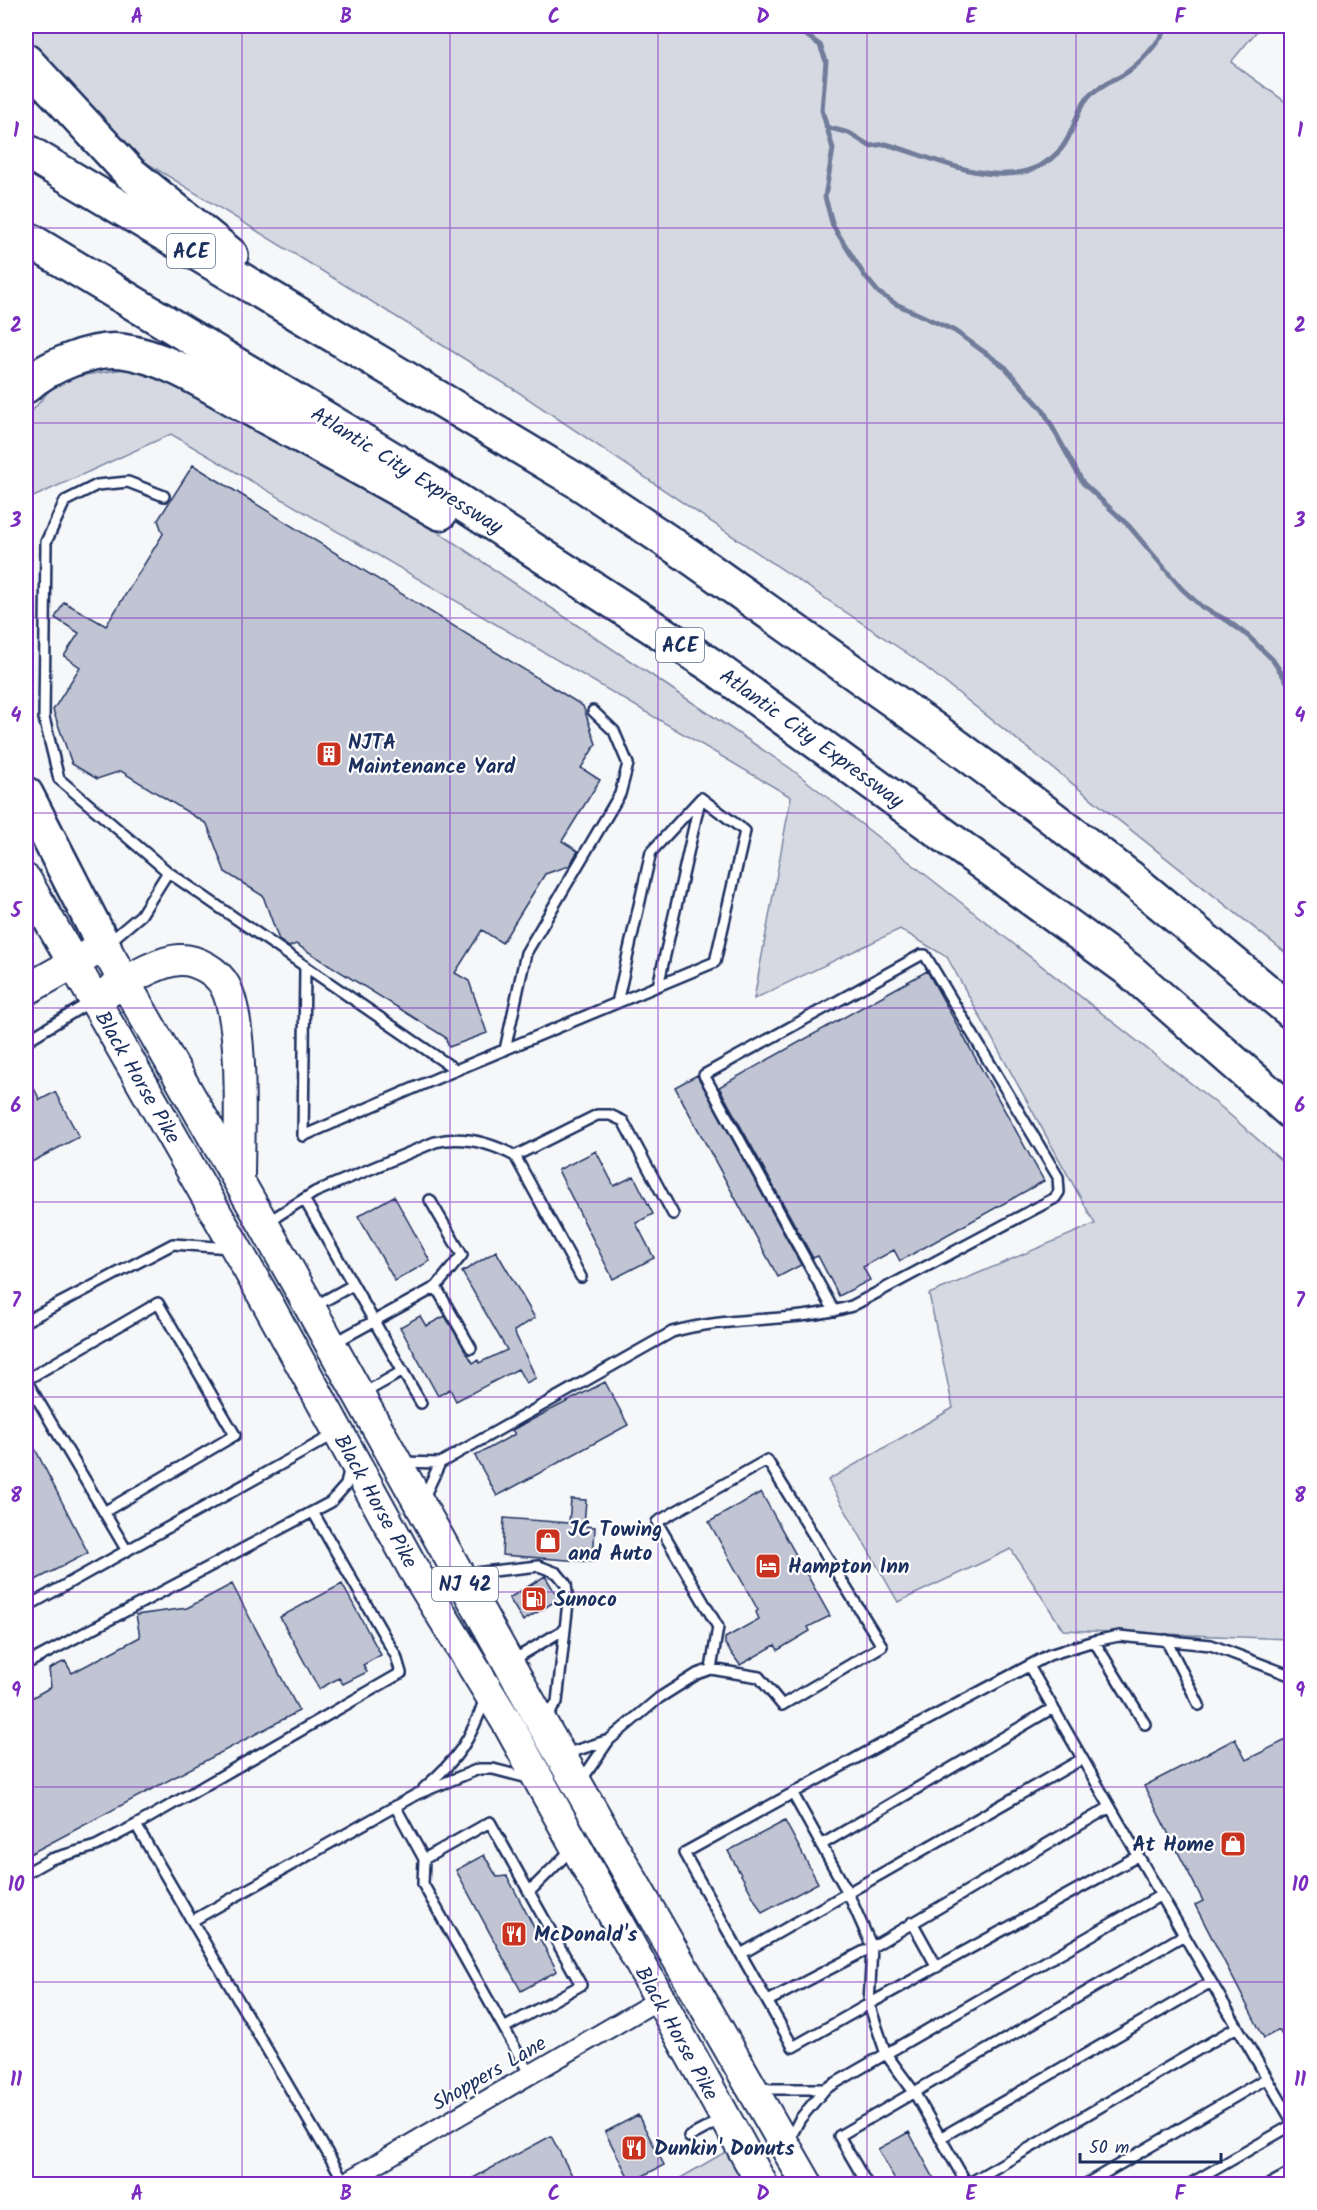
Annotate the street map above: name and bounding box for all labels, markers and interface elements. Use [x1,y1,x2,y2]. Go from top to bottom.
text: A [131,2,143,34]
text: B [340,2,352,34]
text: C [548,2,560,34]
text: D [756,2,770,34]
text: E [965,2,977,34]
text: F [1175,2,1187,34]
text: 1 [13,116,19,148]
text: 1 [1297,116,1303,148]
road number: ACE [167,234,215,268]
text: 2 [10,311,22,343]
text: 2 [1294,311,1306,343]
street label: Atlantic City Expressway [304,399,509,544]
text: 3 [10,506,22,538]
text: 3 [1294,506,1306,538]
road number: ACE [656,628,704,662]
street label: Atlantic City Expressway [712,661,910,818]
text: 4 [11,701,22,733]
text: 4 [1295,701,1306,733]
place label: NJTA Maintenance Yard [348,727,516,784]
building icon: NJTA Maintenance Yard [314,739,344,769]
text: 5 [10,896,23,928]
text: 5 [1294,896,1307,928]
street label: Black Horse Pike [85,1005,189,1151]
text: 6 [11,1091,22,1123]
text: 6 [1295,1091,1306,1123]
text: 7 [11,1286,21,1318]
text: 7 [1295,1286,1305,1318]
street label: Black Horse Pike [324,1429,426,1575]
text: 8 [10,1481,22,1513]
text: 8 [1294,1481,1306,1513]
place label: JC Towing and Auto [568,1514,662,1571]
shop icon: JC Towing and Auto [533,1526,563,1556]
hotel icon: Hampton Inn [753,1551,783,1581]
place label: Hampton Inn [788,1551,909,1584]
road number: NJ 42 [432,1567,498,1601]
fuel station icon: Sunoco [519,1584,549,1614]
place label: Sunoco [554,1584,617,1617]
text: 9 [11,1676,21,1708]
text: 9 [1295,1676,1305,1708]
place label: At Home [1133,1829,1214,1862]
shop icon: At Home [1218,1829,1248,1859]
text: 10 [8,1870,25,1902]
text: 10 [1292,1870,1309,1902]
restaurant icon: McDonald's [499,1919,529,1949]
place label: McDonald's [534,1919,638,1952]
street label: Black Horse Pike [625,1961,727,2107]
street label: Shoppers Lane [426,2028,554,2121]
text: 11 [10,2065,22,2097]
text: 11 [1294,2065,1306,2097]
scale bar [1080,2126,1221,2164]
restaurant icon: Dunkin' Donuts [619,2133,649,2163]
place label: Dunkin' Donuts [654,2133,795,2166]
text: 50 m [1089,2134,1129,2163]
text: A [131,2179,143,2210]
text: B [340,2179,352,2210]
text: C [548,2179,560,2210]
text: D [756,2179,770,2210]
text: E [965,2179,977,2210]
text: F [1175,2179,1187,2210]

